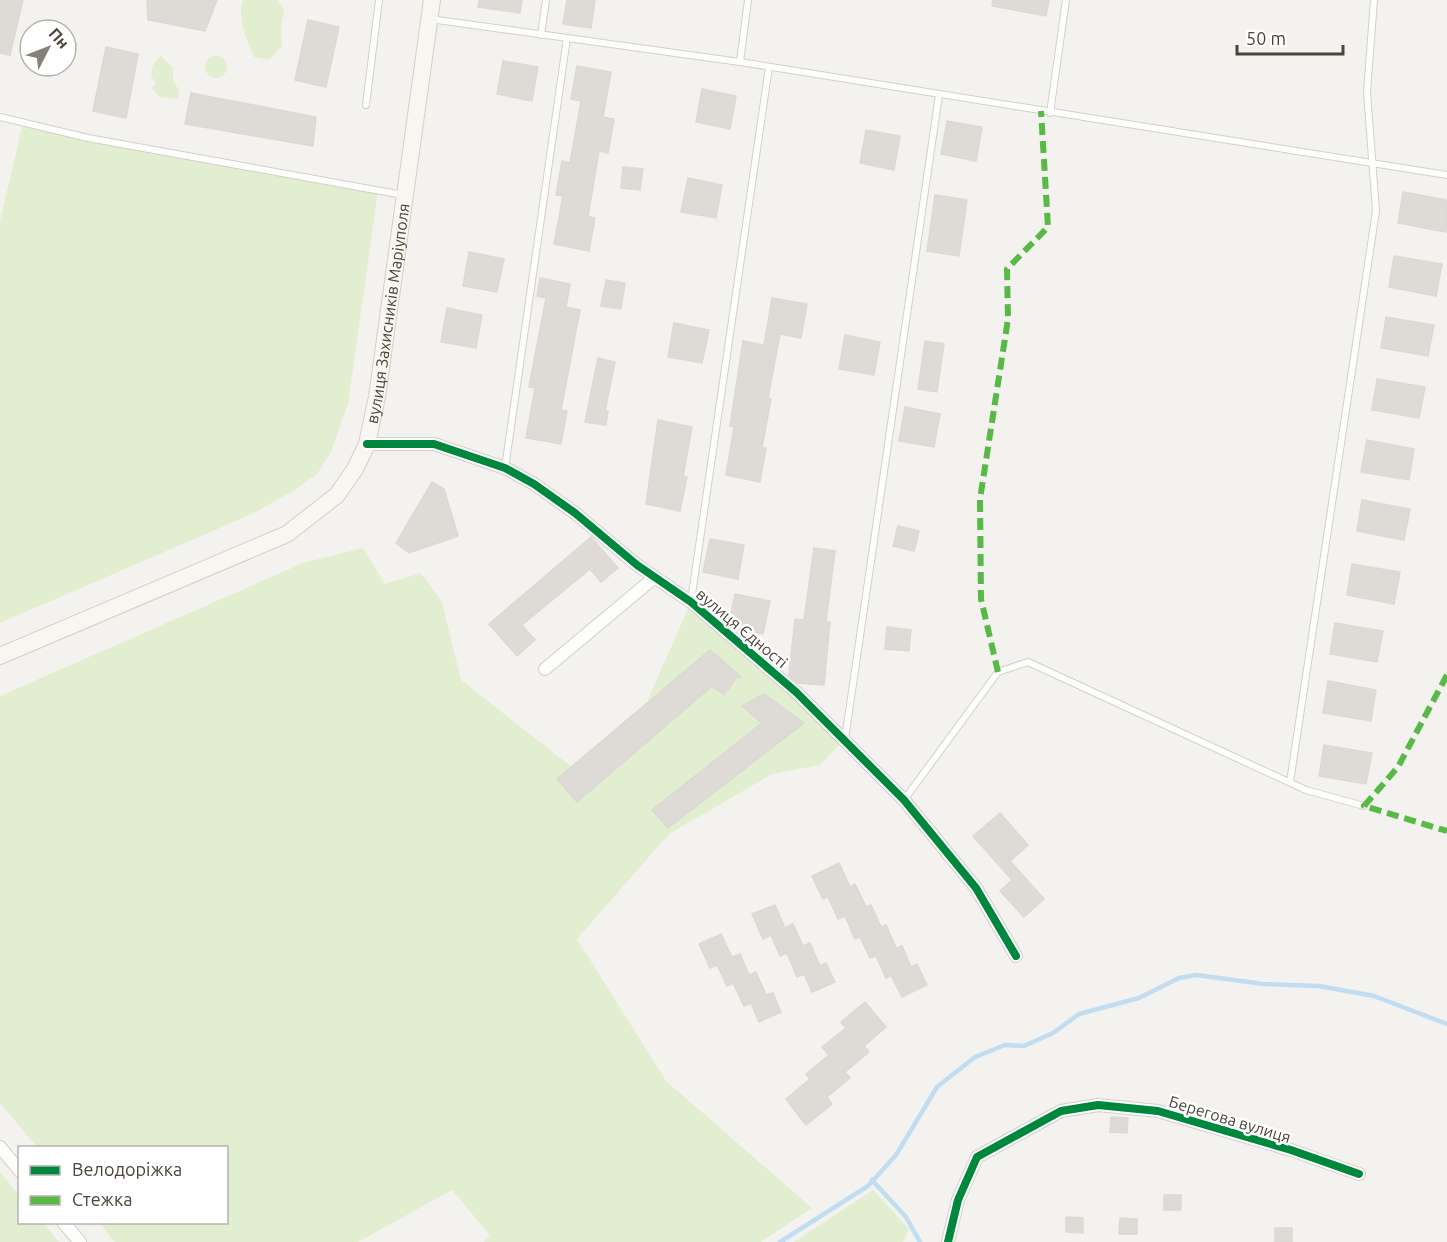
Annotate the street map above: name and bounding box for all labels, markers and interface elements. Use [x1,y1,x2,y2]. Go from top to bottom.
north arrow [18,18,78,78]
scale bar [1237,18,1344,56]
text: Пн [45,24,73,52]
text: 50 m [1246,28,1286,48]
street label: вулиця Захисників Маріуполя [363,202,413,425]
street label: вулиця Єдності [693,585,791,671]
street label: Берегова вулиця [1167,1092,1293,1146]
legend [18,1146,228,1224]
text: Велодоріжка [72,1159,182,1179]
text: Стежка [72,1189,132,1209]

